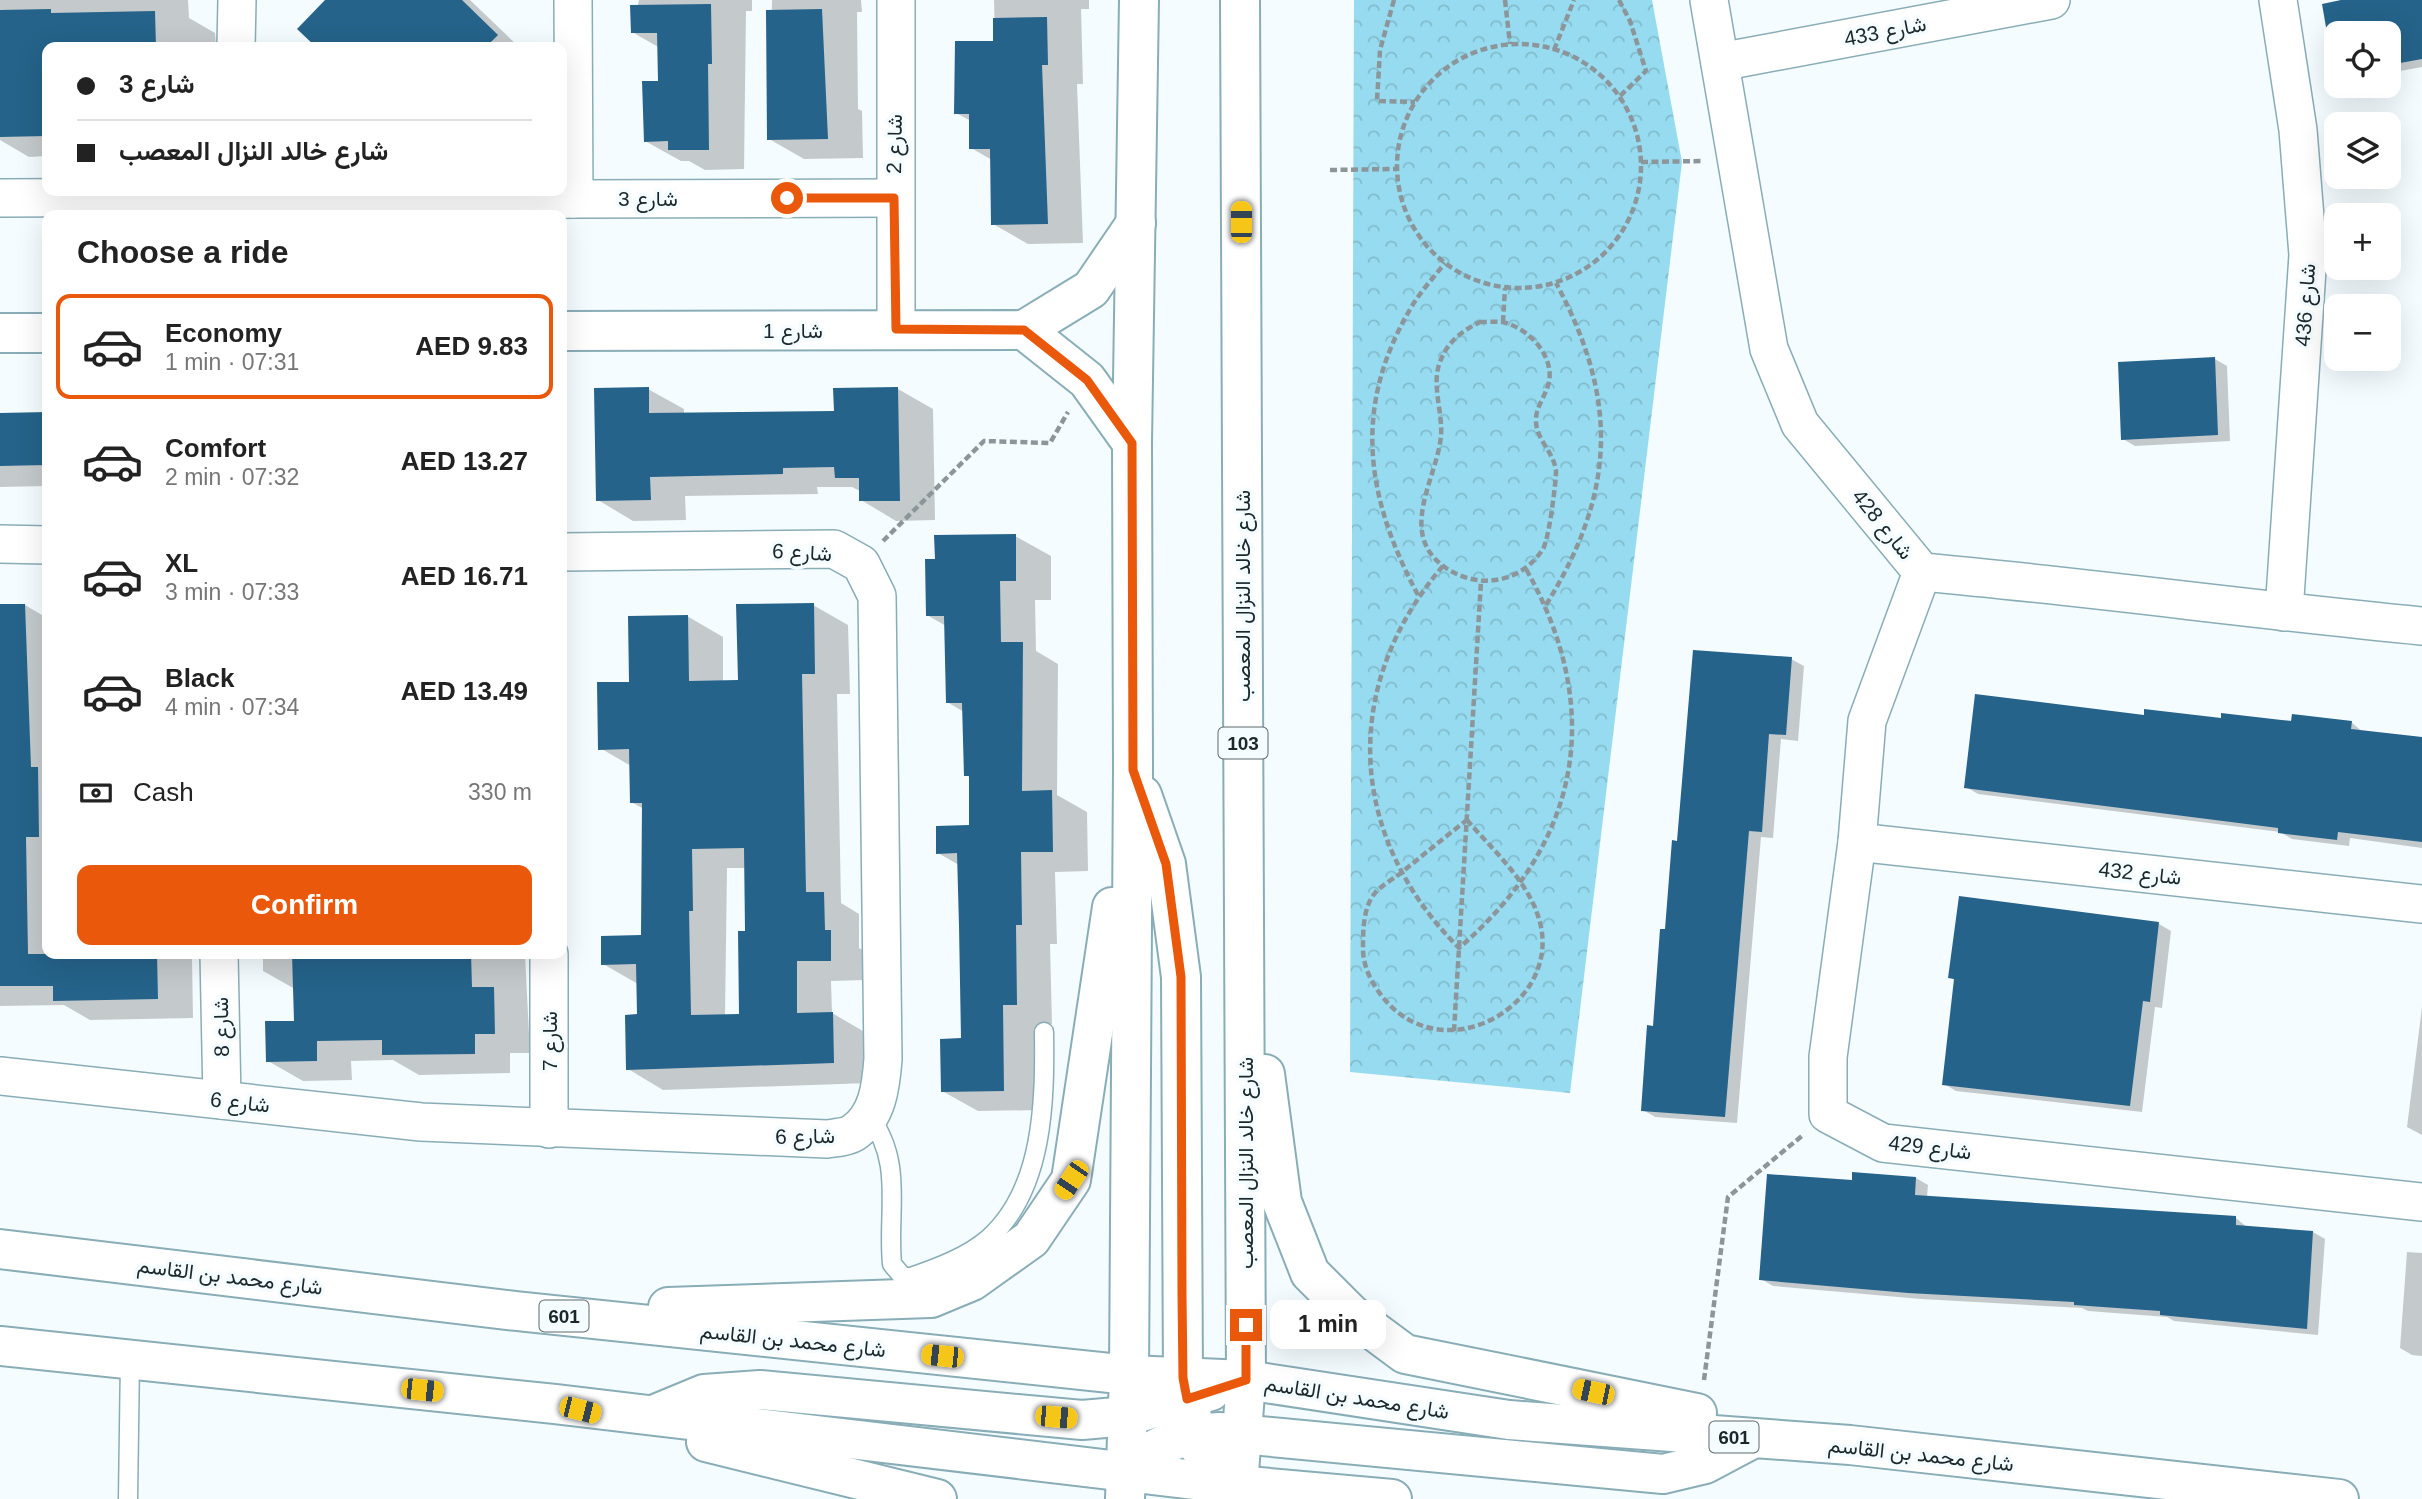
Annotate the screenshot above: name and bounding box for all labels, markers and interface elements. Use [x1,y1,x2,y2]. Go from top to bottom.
street label: شارع 433 [1842,12,1929,53]
map controls [2324,21,2401,371]
button: locate [2324,21,2401,98]
text: شارع 3 [119,69,195,99]
button: layers [2324,112,2401,189]
street label: شارع 2 [882,114,909,174]
text: شارع خالد النزال المعصب [119,136,388,166]
route start [771,182,803,214]
street label: شارع 3 [618,187,678,213]
car [1231,201,1252,243]
button: + [2324,203,2401,280]
text: Choose a ride [77,234,289,270]
street label: شارع 436 [2291,263,2322,347]
button: − [2324,294,2401,371]
icon: car [81,315,144,378]
text: Economy [165,318,282,348]
street label: شارع 1 [763,319,823,345]
text: AED 9.83 [415,331,528,361]
text: 1 min · 07:31 [165,349,299,375]
icon: car [81,430,144,493]
text: Comfort [165,433,266,463]
text: AED 13.27 [401,446,528,476]
text: 2 min · 07:32 [165,464,299,490]
street label: شارع 428 [1846,484,1918,565]
street label: شارع خالد النزال المعصب [1231,490,1257,702]
street label: شارع 6 [771,539,832,568]
icon: car [81,545,144,608]
text: XL [165,548,198,578]
text: AED 16.71 [401,561,528,591]
text: 3 min · 07:33 [165,579,299,605]
icon: car [81,660,144,723]
text: Black [165,663,234,693]
text: AED 13.49 [401,676,528,706]
text: 4 min · 07:34 [165,694,299,720]
road number: 103 [1218,728,1268,758]
icon: cash [77,774,115,812]
text: Cash [133,777,194,807]
text: 330 m [468,779,532,805]
street label: شارع 432 [2097,857,2183,892]
button: Confirm [77,865,532,945]
street label: شارع 8 [209,997,236,1057]
street label: شارع 7 [538,1011,564,1071]
street label: شارع خالد النزال المعصب [1234,1057,1260,1269]
street label: شارع 6 [209,1087,271,1120]
street label: شارع 6 [775,1124,835,1151]
street label: شارع 429 [1887,1131,1973,1166]
car [1051,1157,1092,1203]
street label: شارع محمد بن القاسم [136,1253,324,1302]
road number: 601 [540,1300,588,1332]
callout: 1 min [1270,1300,1386,1350]
route end [1230,1309,1262,1341]
text: 1 min [1298,1311,1358,1337]
street label: شارع محمد بن القاسم [699,1319,887,1364]
car [921,1343,964,1369]
street label: شارع محمد بن القاسم [1263,1371,1451,1426]
car [401,1377,444,1403]
car [1571,1377,1616,1407]
car [558,1395,603,1425]
car [1035,1405,1078,1429]
road number: 601 [1710,1422,1758,1452]
street label: شارع محمد بن القاسم [1827,1433,2015,1478]

